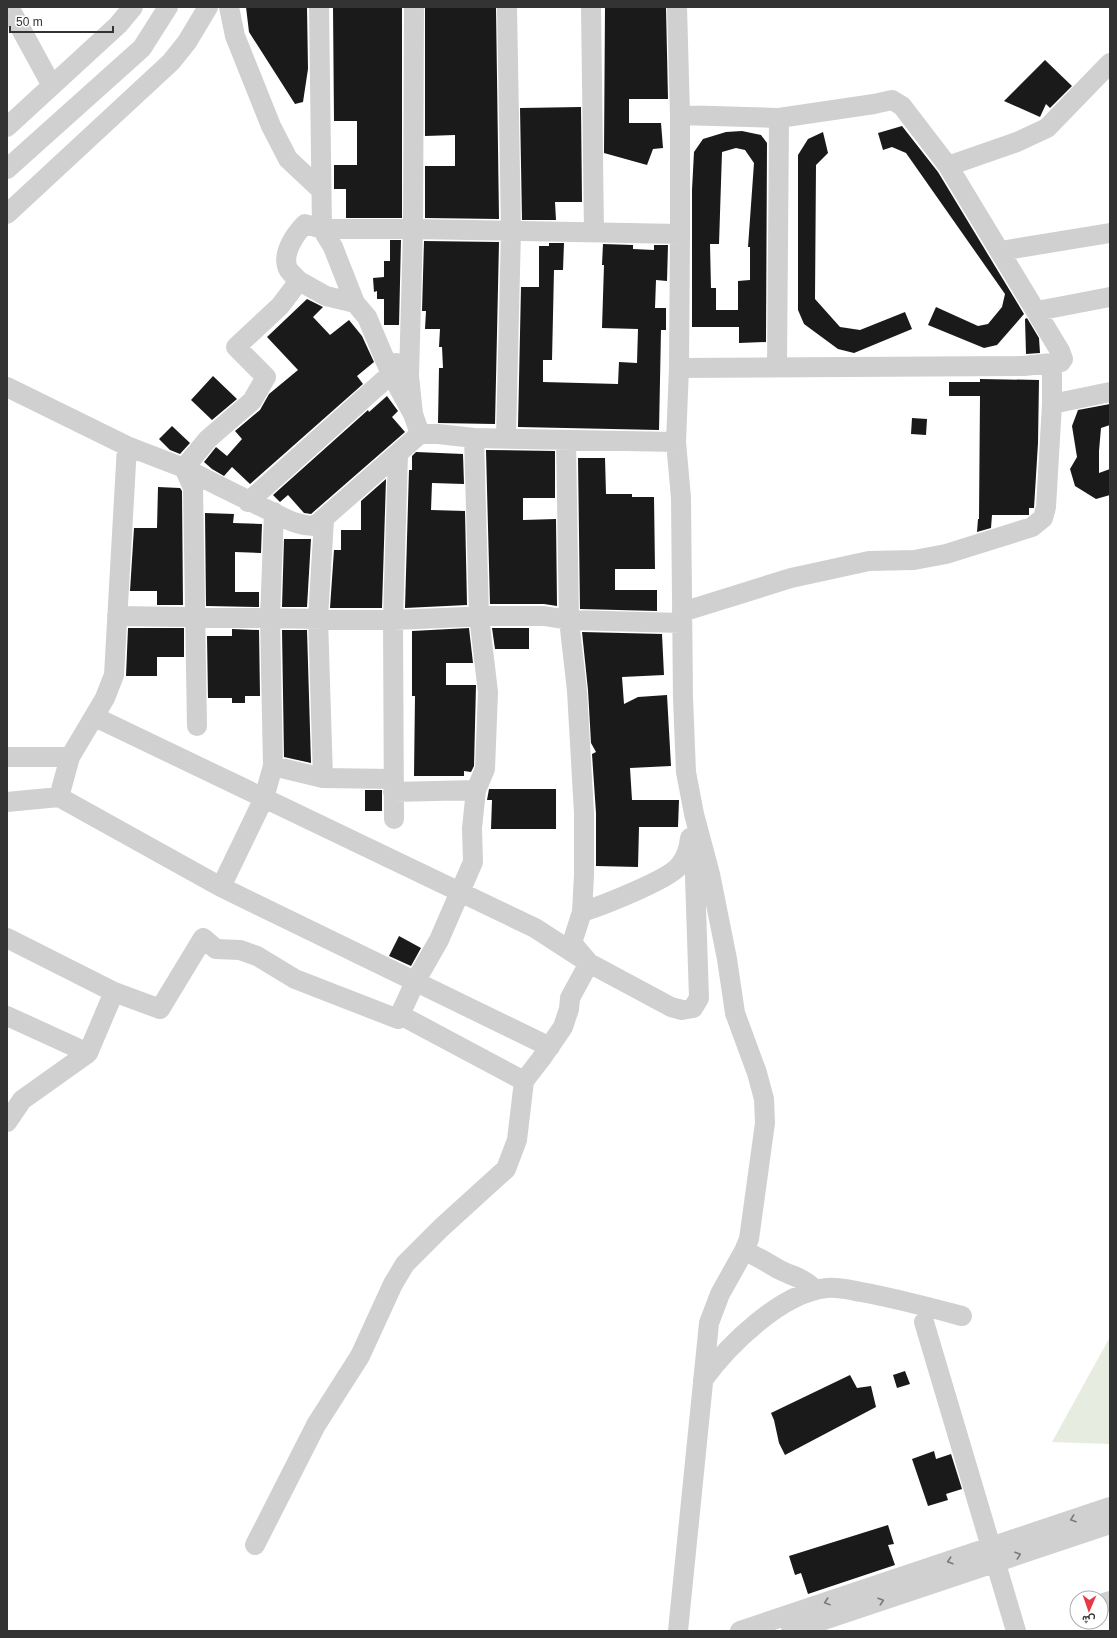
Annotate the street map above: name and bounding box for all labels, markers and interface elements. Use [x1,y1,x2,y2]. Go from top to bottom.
scale bar [10,8,113,34]
text: 50 m [16,15,43,29]
one-way arrow [1070,1515,1077,1523]
one-way arrow [1014,1552,1021,1560]
one-way arrow [947,1556,954,1565]
north arrow [1069,1590,1109,1630]
one-way arrow [823,1597,830,1606]
one-way arrow [878,1597,885,1606]
text: ش [1082,1613,1096,1626]

